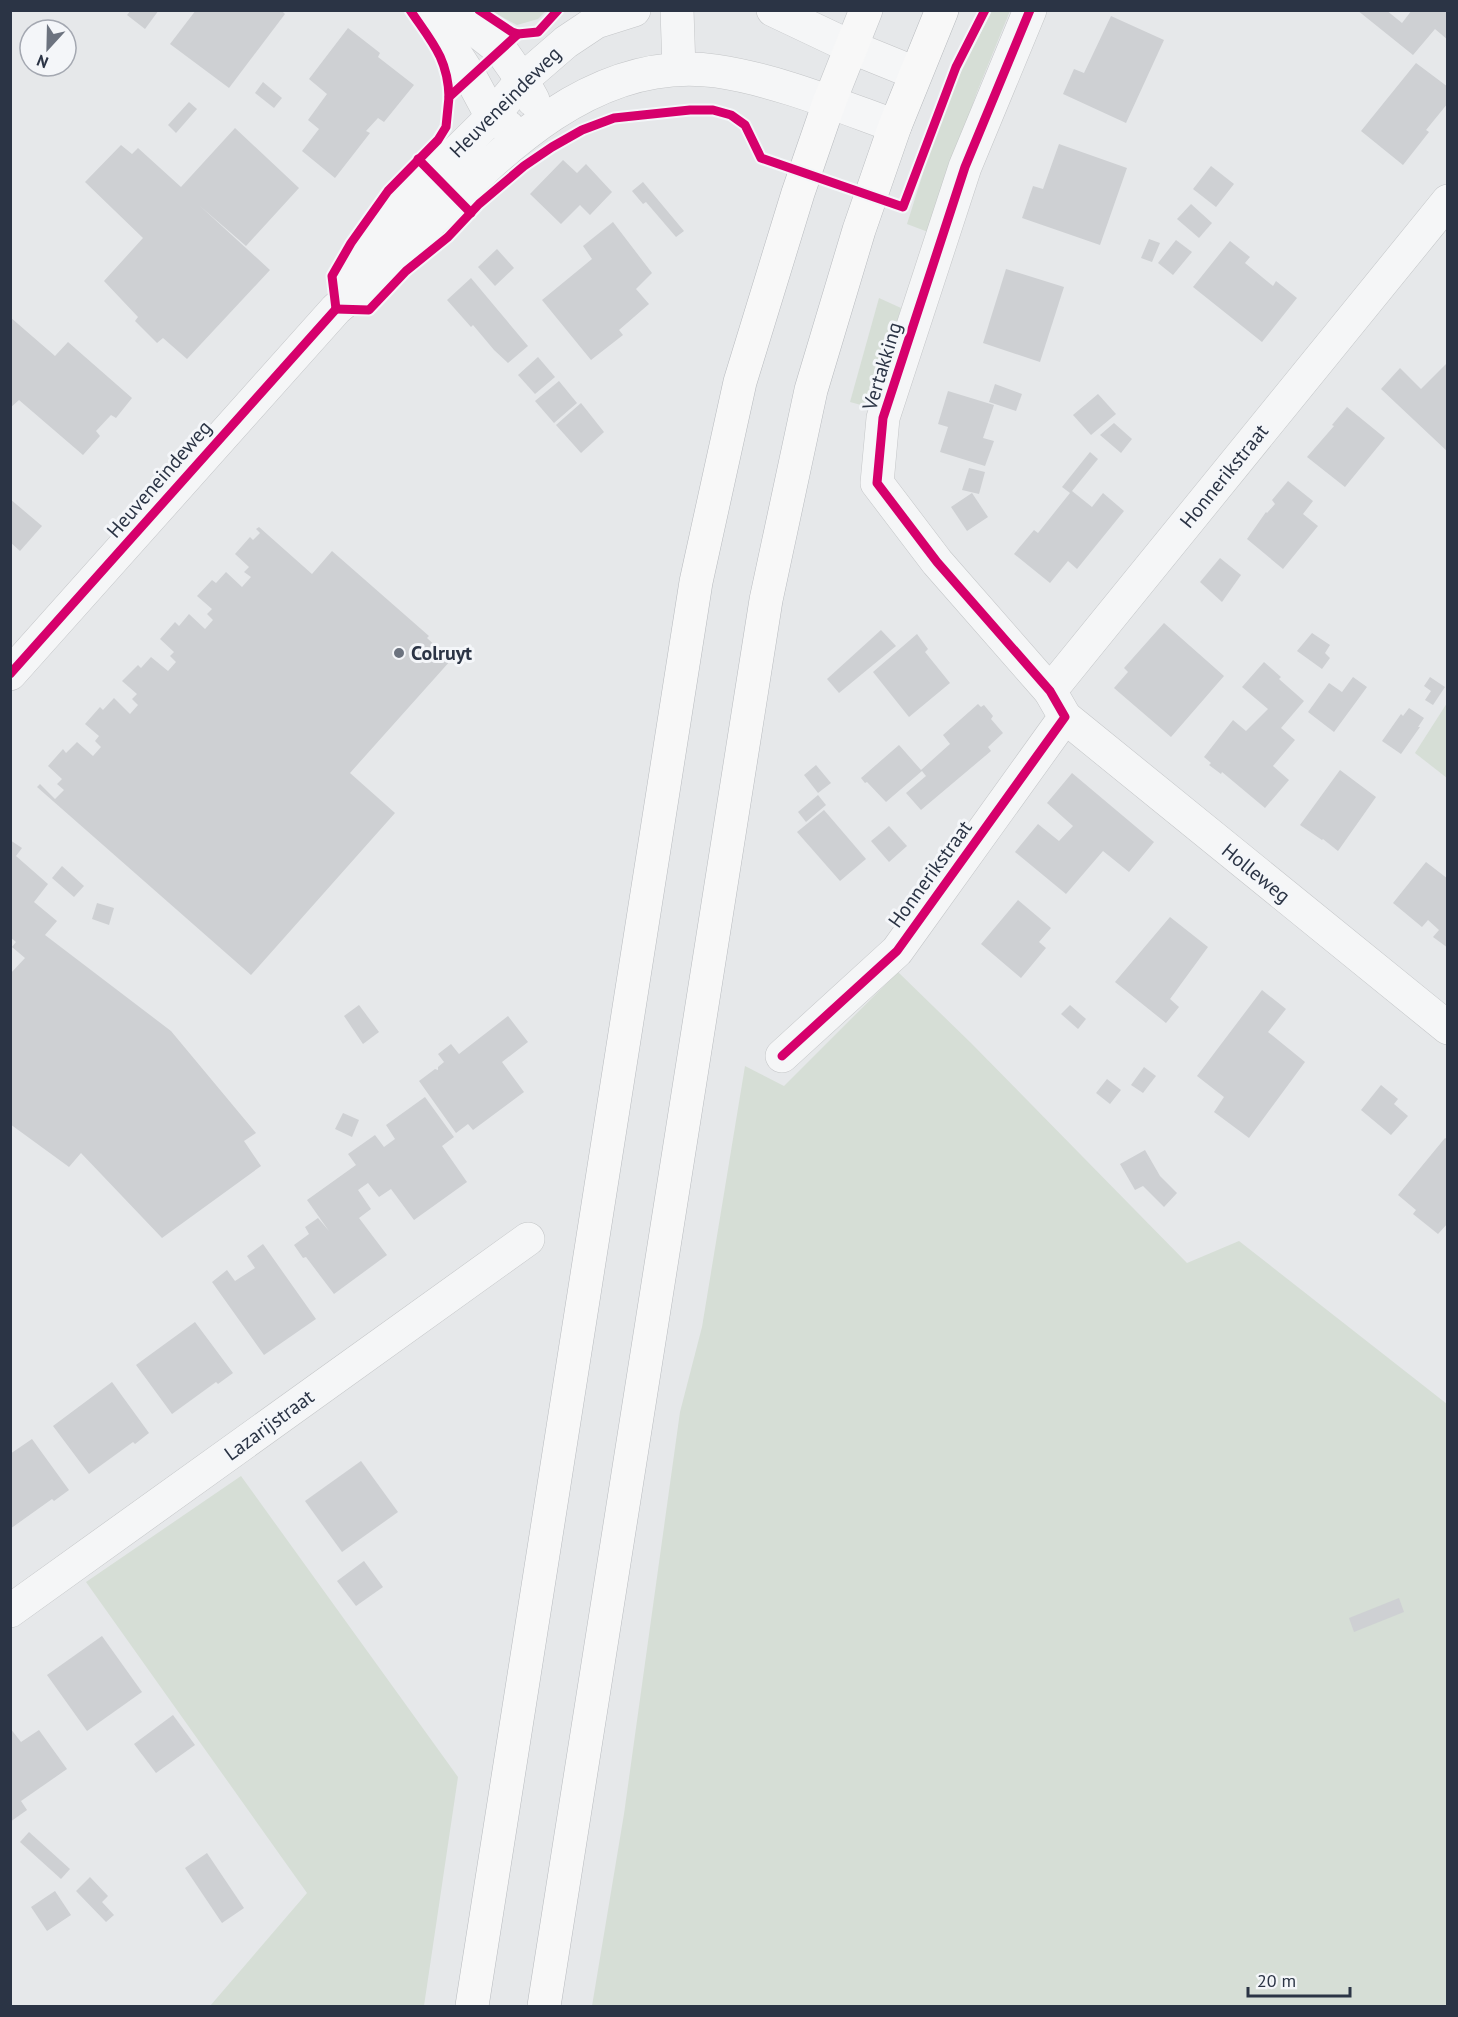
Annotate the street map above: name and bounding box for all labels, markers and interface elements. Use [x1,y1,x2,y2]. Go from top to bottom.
north arrow [18,18,78,78]
street label: Heuveneindeweg [444,41,566,163]
text: N [34,51,51,73]
street label: Vertakking [856,319,908,414]
street label: Heuveneindeweg [101,415,217,543]
street label: Honnerikstraat [1174,418,1274,533]
place label: Colruyt [411,640,472,666]
marker: Colruyt [392,646,406,660]
street label: Honnerikstraat [882,815,978,933]
street label: Holleweg [1216,837,1296,909]
street label: Lazarijstraat [219,1384,319,1466]
scale bar [1248,1960,1350,1998]
text: 20 m [1257,1969,1296,1992]

